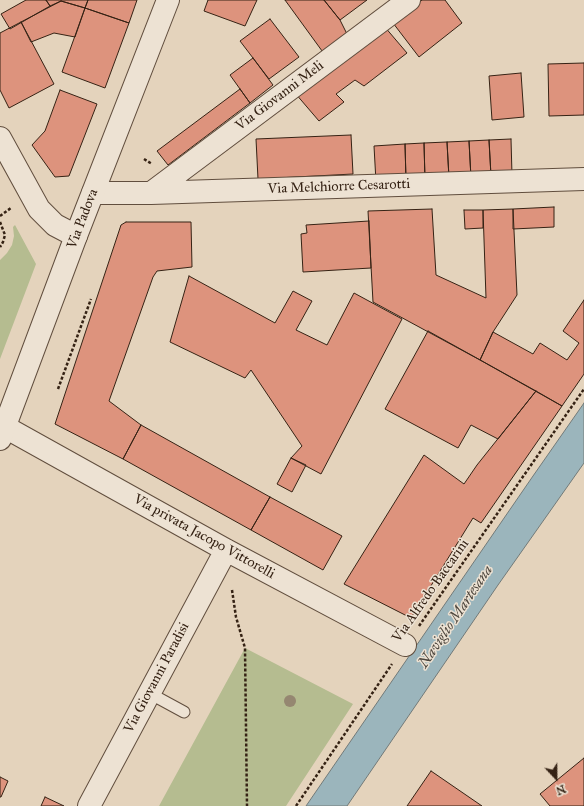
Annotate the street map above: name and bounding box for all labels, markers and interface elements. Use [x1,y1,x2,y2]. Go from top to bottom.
street label: Via Giovanni Meli [233,57,327,135]
street label: Via Melchiorre Cesarotti [267,176,411,198]
street label: Via Padova [64,187,102,251]
street label: Via privata Jacopo Vittorelli [130,491,278,583]
street label: Via Alfredo Baccarini [389,536,473,646]
water label: Naviglio Martesana [415,562,497,672]
street label: Via Giovanni Paradisi [121,620,193,736]
north arrow [536,758,576,798]
text: N [554,782,567,797]

